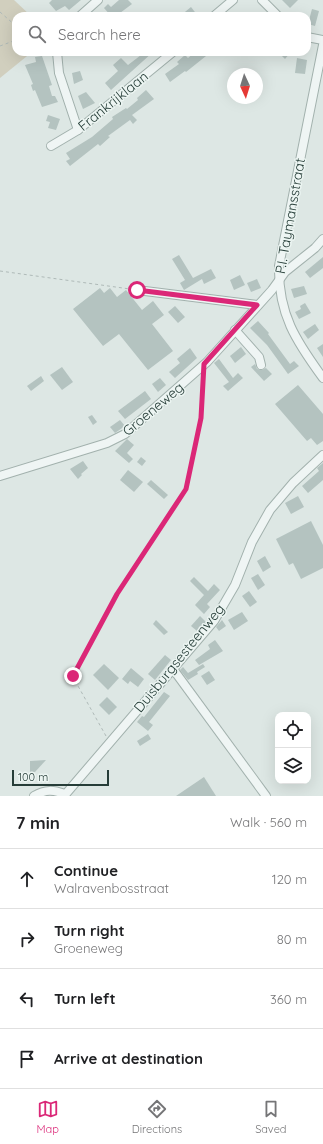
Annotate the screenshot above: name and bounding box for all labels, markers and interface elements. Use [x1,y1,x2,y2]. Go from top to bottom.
search box [12,12,311,56]
icon: search [26,23,48,45]
text: Search here [58,25,141,44]
street label: Frankrijklaan [74,67,152,135]
north arrow [227,68,263,104]
street label: P.I. Taymansstraat [271,157,309,275]
route start [128,281,146,299]
street label: Groeneweg [119,378,187,440]
street label: Duisburgsesteenweg [130,600,228,716]
route end [64,667,82,685]
map controls [275,712,311,784]
button: locate [275,712,311,748]
button: layers [275,748,311,784]
scale bar [12,768,109,787]
text: 100 m [18,770,48,784]
text: 7 min [16,812,60,833]
text: Walk · 560 m [230,814,307,830]
text: Continue [54,861,118,880]
icon: ahead [16,868,38,890]
text: 120 m [272,871,307,887]
text: Walravenbosstraat [54,880,169,896]
text: Turn right [54,921,125,940]
icon: right [16,928,38,950]
text: 80 m [277,931,307,947]
text: Groeneweg [54,940,123,956]
icon: left [16,988,38,1010]
text: Turn left [54,989,116,1008]
text: 360 m [270,991,307,1007]
icon: arrive [16,1048,38,1070]
text: Arrive at destination [54,1049,203,1068]
tab: Map [36,1098,59,1136]
tab: Directions [132,1098,182,1136]
tab: Saved [255,1098,287,1136]

